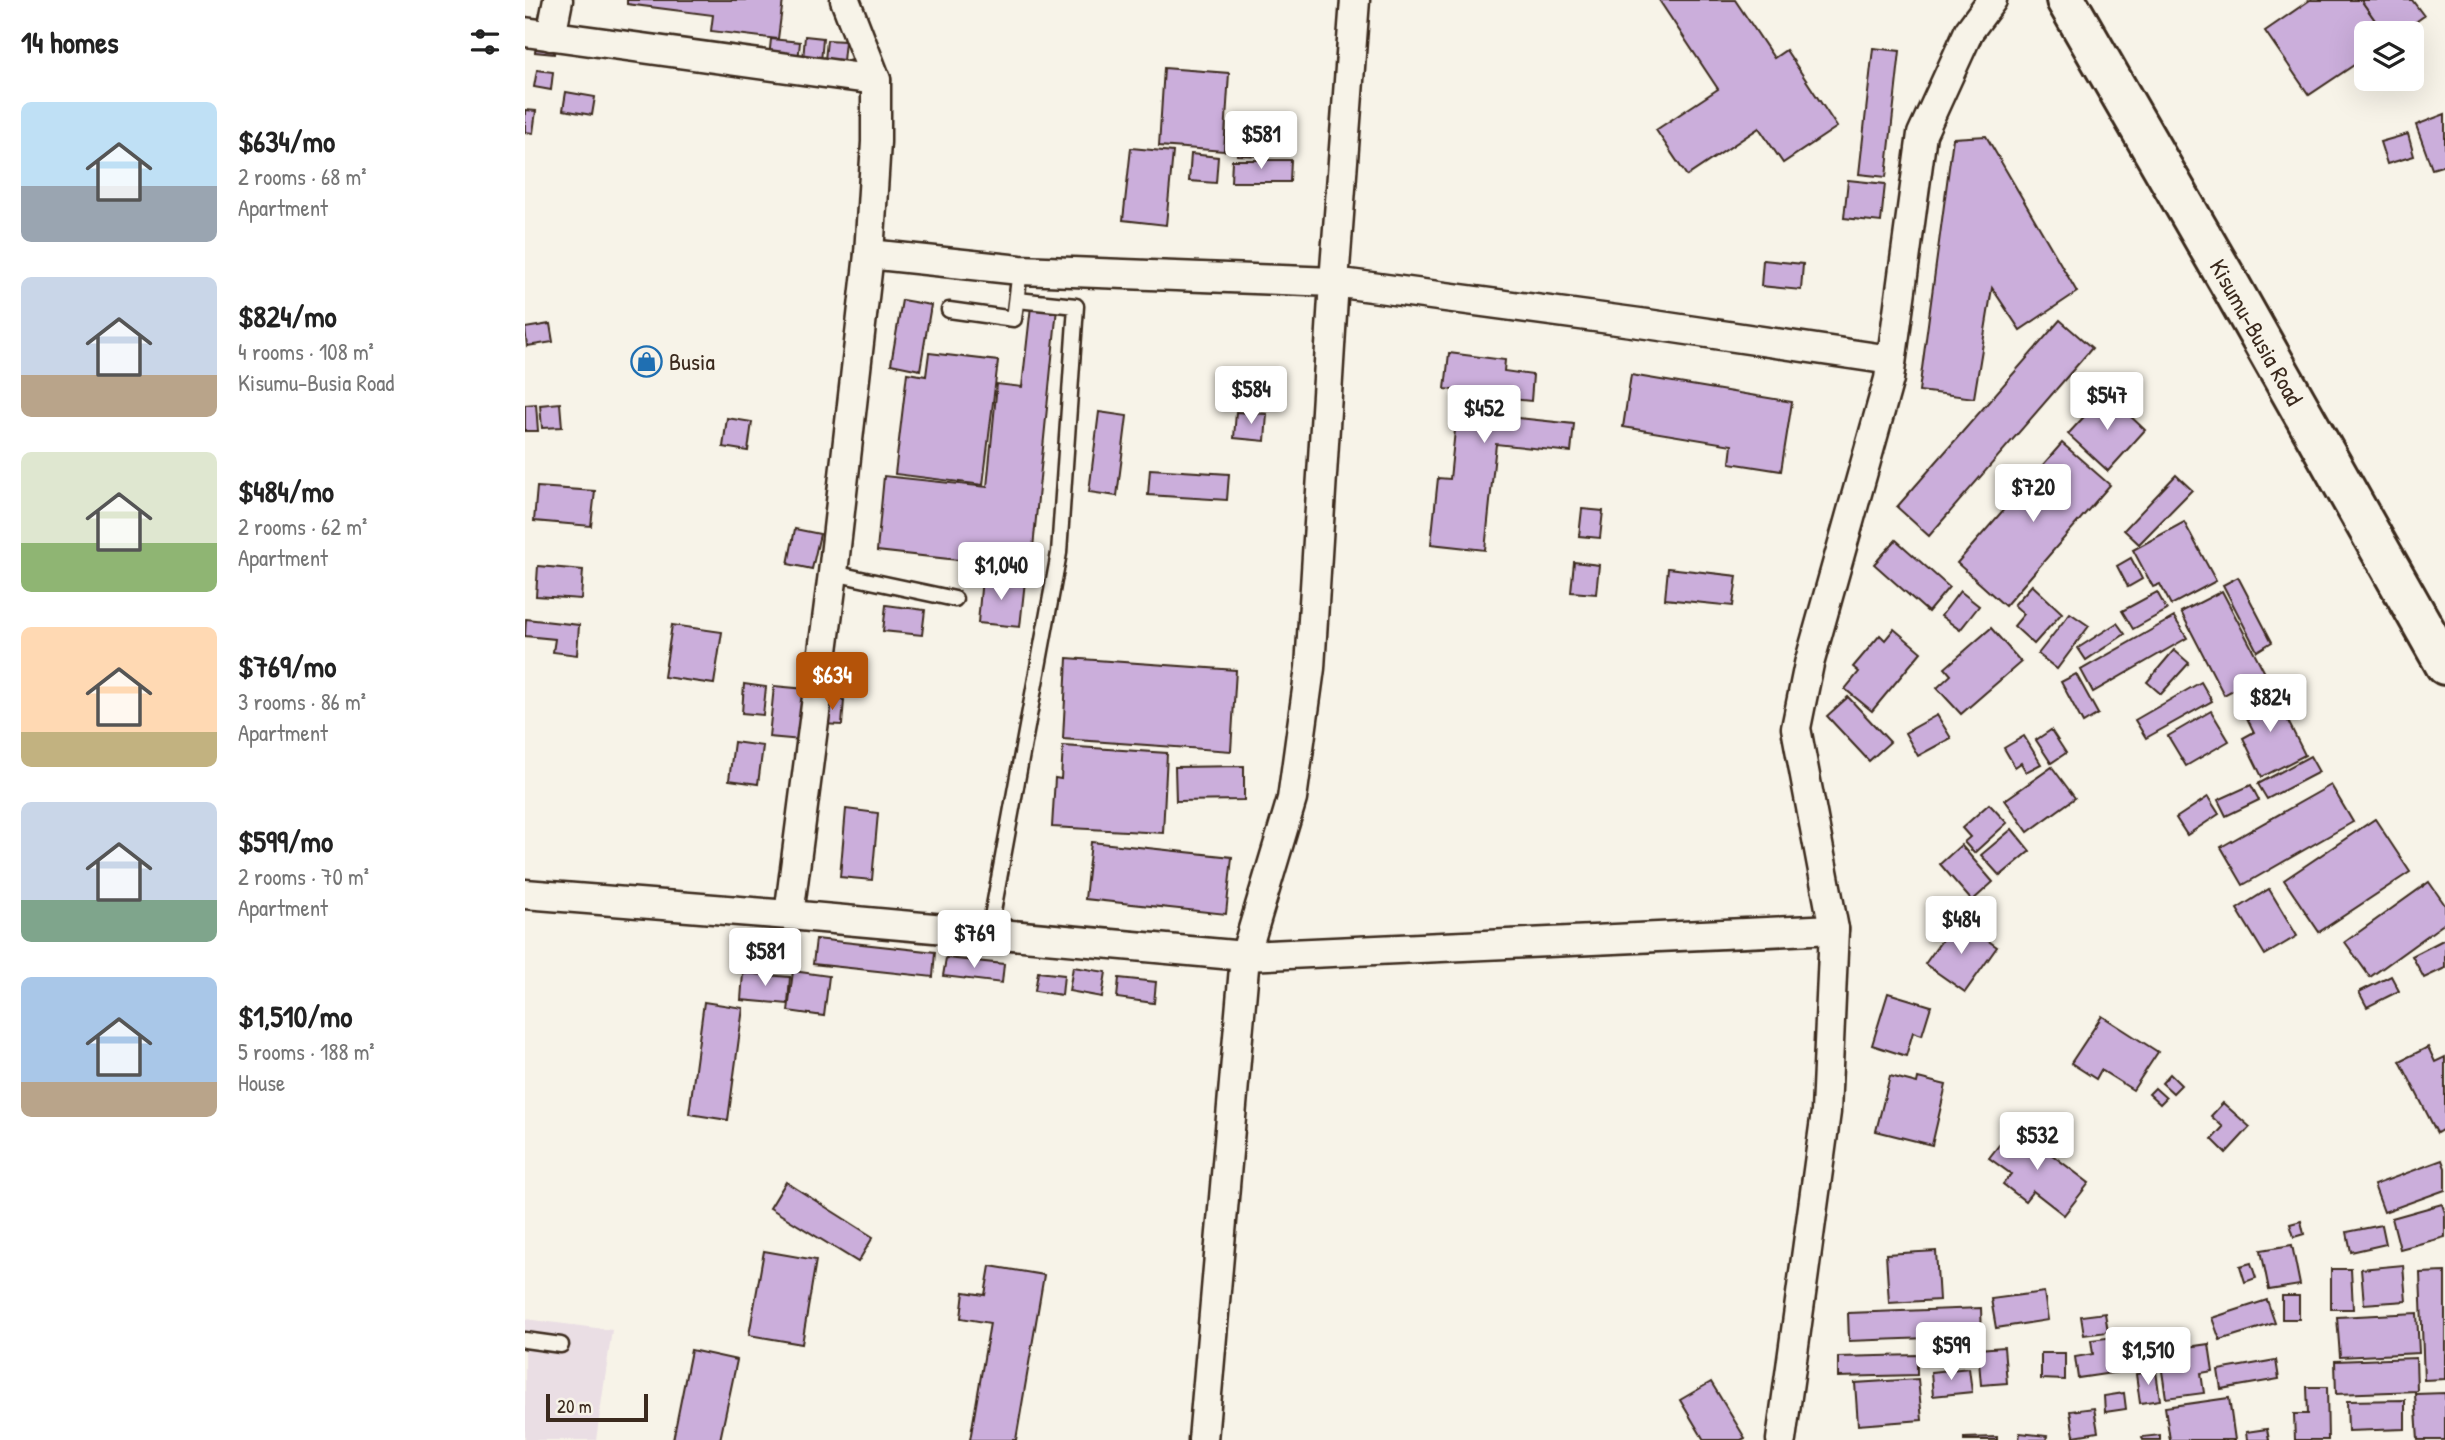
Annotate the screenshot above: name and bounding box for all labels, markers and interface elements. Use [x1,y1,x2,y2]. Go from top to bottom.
map controls [2354,21,2424,91]
button: layers [2354,21,2424,91]
text: 14 homes [21,22,119,62]
icon: filters [466,23,504,61]
pin: $581 [1220,111,1302,171]
text: $581 [1241,118,1281,149]
text: $634/mo [238,121,335,161]
icon: home [77,130,161,214]
text: 2 rooms · 68 m² [238,161,366,192]
text: Apartment [238,192,328,223]
street label: Kisumu-Busia Road [2203,253,2311,411]
text: $824/mo [238,296,337,336]
icon: home [77,305,161,389]
text: 4 rooms · 108 m² [238,336,374,367]
shop icon: Busia [629,344,663,378]
place label: Busia [669,345,715,377]
pin: $584 [1210,366,1292,426]
text: Kisumu-Busia Road [238,367,394,398]
pin: $547 [2066,372,2148,432]
text: $584 [1231,373,1271,404]
text: $547 [2086,379,2128,410]
pin: $452 [1443,386,1525,445]
text: $452 [1464,392,1504,423]
pin: $720 [1992,464,2074,524]
text: $484/mo [238,471,334,511]
text: $720 [2011,471,2055,502]
icon: home [77,480,161,564]
text: 2 rooms · 62 m² [238,511,367,542]
text: Apartment [238,542,328,573]
pin: $1,040 [944,542,1058,602]
text: $1,040 [974,549,1028,580]
text: $769/mo [238,646,336,686]
pin: $634 [791,652,873,712]
icon: home [77,655,161,739]
text: $634 [812,659,852,690]
pin: $824 [2229,674,2311,734]
text: $824 [2249,681,2291,712]
text: 3 rooms · 86 m² [238,686,366,717]
text: Apartment [238,717,328,748]
text: $599/mo [238,821,333,861]
icon: home [77,830,161,914]
text: 2 rooms · 70 m² [238,861,369,892]
text: Apartment [238,892,328,923]
pin: $484 [1920,897,2002,956]
text: $484 [1942,903,1980,934]
pin: $769 [933,911,1015,970]
text: $769 [954,917,994,948]
pin: $581 [724,928,806,988]
text: $581 [745,935,785,966]
text: $1,510/mo [238,996,352,1036]
icon: home [77,1005,161,1089]
text: 5 rooms · 188 m² [238,1036,375,1067]
text: House [238,1067,285,1098]
pin: $532 [1996,1112,2078,1172]
text: $532 [2016,1119,2058,1150]
pin: $599 [1910,1322,1992,1382]
pin: $1,510 [2091,1328,2205,1387]
text: $599 [1932,1329,1970,1360]
text: $1,510 [2121,1334,2175,1365]
scale bar [546,1391,647,1423]
text: 20 m [557,1393,592,1419]

